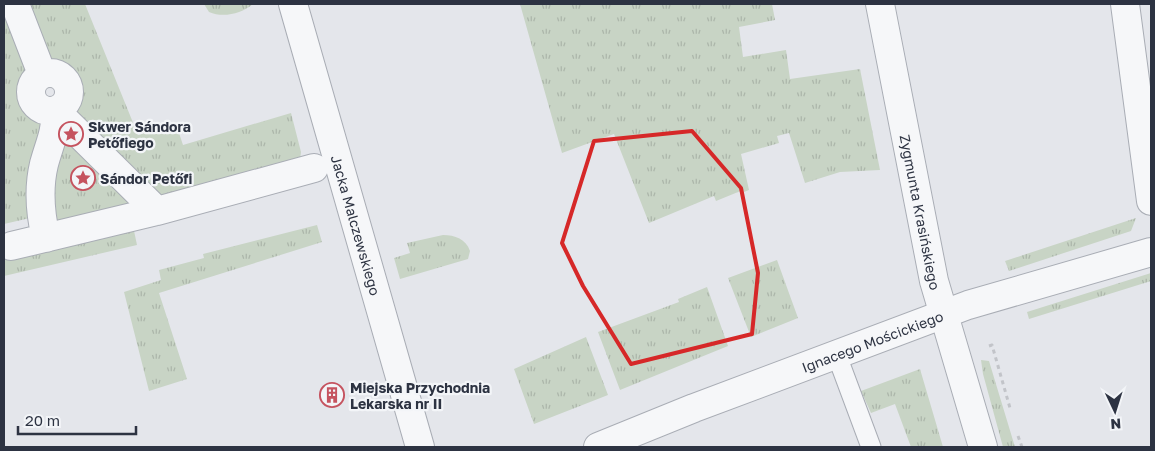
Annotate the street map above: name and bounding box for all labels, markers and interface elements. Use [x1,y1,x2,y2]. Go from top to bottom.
place label: Skwer Sándora Petőfiego [88,118,191,151]
place icon: Skwer Sándora Petőfiego [58,121,84,147]
street label: Zygmunta Krasińskiego [897,133,945,292]
street label: Jacka Malczewskiego [328,153,385,297]
place icon: Sándor Petőfi [70,165,96,191]
place label: Sándor Petőfi [100,170,192,187]
street label: Ignacego Mościckiego [799,307,945,375]
place label: Miejska Przychodnia Lekarska nr II [350,379,490,412]
building icon: Miejska Przychodnia Lekarska nr II [319,382,345,408]
north arrow [1090,386,1140,436]
scale bar [18,404,135,436]
text: 20 m [25,411,60,429]
text: N [1110,416,1122,433]

